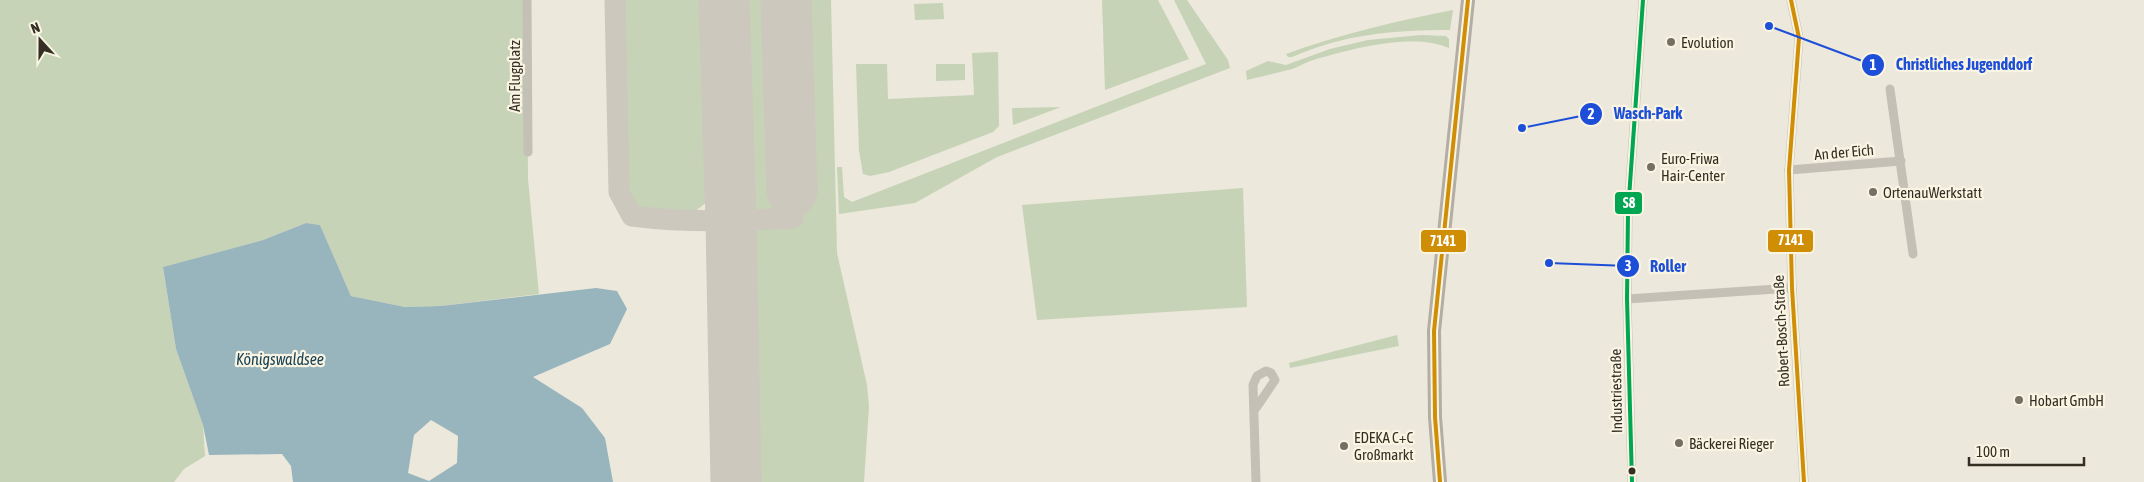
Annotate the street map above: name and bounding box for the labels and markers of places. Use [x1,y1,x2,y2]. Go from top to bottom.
place label: Evolution [1681,34,1734,51]
marker: Evolution [1665,36,1677,48]
callout: Christliches Jugenddorf [1860,49,2042,80]
callout: Wasch-Park [1579,98,1692,129]
place label: Euro-Friwa Hair-Center [1661,150,1725,184]
marker: Euro-Friwa Hair-Center [1645,161,1657,173]
place label: OrtenauWerkstatt [1883,184,1982,201]
marker: OrtenauWerkstatt [1867,186,1879,198]
callout: Roller [1615,251,1696,282]
place label: Hobart GmbH [2029,392,2104,409]
marker: Hobart GmbH [2013,394,2025,406]
place label: EDEKA C+C Großmarkt [1354,429,1414,463]
place label: Bäckerei Rieger [1689,435,1774,452]
marker: Bäckerei Rieger [1673,437,1685,449]
marker: EDEKA C+C Großmarkt [1338,440,1350,452]
unlabelled marker [1627,466,1637,476]

